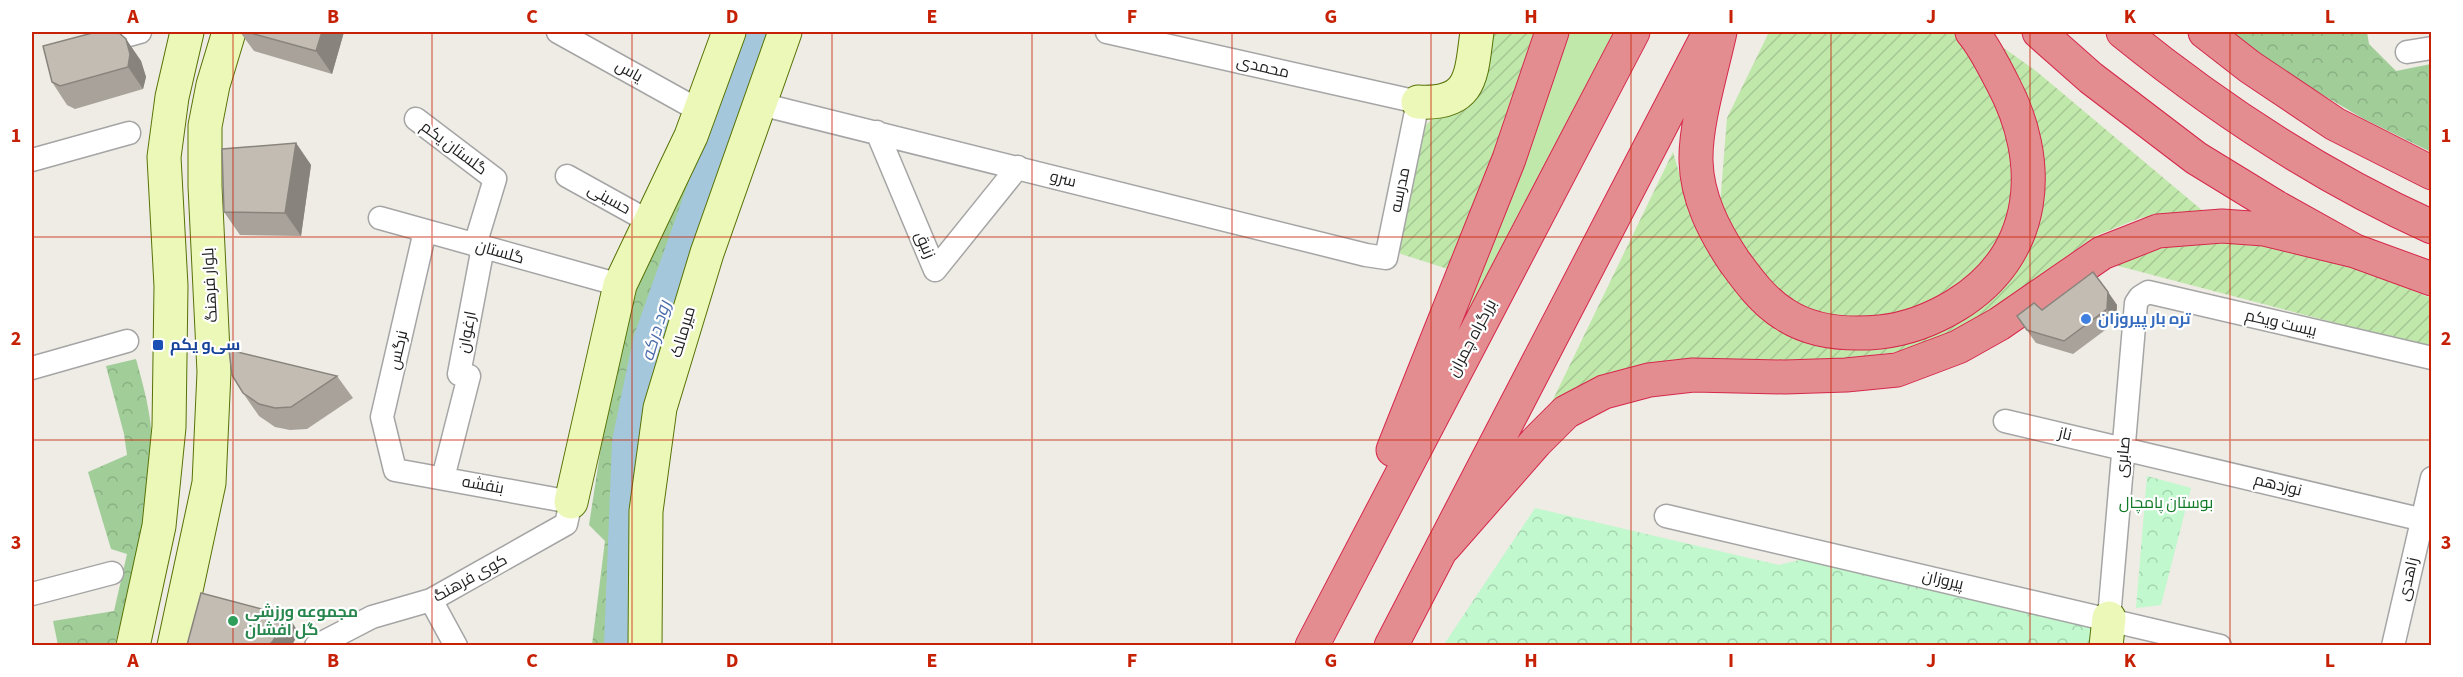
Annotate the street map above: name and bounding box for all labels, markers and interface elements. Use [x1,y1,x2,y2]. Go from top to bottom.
text: A [126,3,139,31]
text: B [327,3,339,31]
text: C [526,3,538,31]
text: D [726,3,738,31]
text: E [927,3,937,31]
text: F [1127,3,1137,31]
text: G [1325,3,1337,31]
text: H [1524,3,1538,31]
text: I [1728,3,1734,31]
text: J [1926,3,1936,31]
text: K [2124,3,2137,31]
text: L [2325,3,2335,31]
street label: محمدی [1234,50,1292,84]
street label: یاس [611,55,647,88]
street label: گلستان یکم [416,116,492,180]
text: 1 [11,122,21,150]
text: 1 [2441,122,2451,150]
street label: سرو [1047,165,1079,193]
street label: مدرسه [1385,165,1415,215]
street label: حسینی [583,178,635,220]
street label: زنبق [909,228,941,262]
street label: گلستان [473,235,527,269]
street label: بلوار فرهنگ [197,247,223,323]
street label: بزرگراه چمران [1442,295,1502,381]
water label: رود درکه [635,297,677,364]
street label: میرمالک [665,304,701,360]
street label: بیست ویکم [2243,304,2319,342]
place label: تره بار پیروزان [2098,308,2192,330]
street label: ارغوان [452,309,482,355]
marker: تره بار پیروزان [2079,312,2093,326]
text: 2 [11,325,21,353]
text: 2 [2441,325,2451,353]
street label: نرگس [383,328,413,372]
place label: سی‌و یکم [170,334,240,356]
marker: سی‌و یکم [151,338,165,352]
street label: ناز [2055,422,2074,446]
street label: صابری [2110,435,2136,479]
street label: نوزدهم [2252,468,2304,502]
street label: بنفشه [460,471,506,499]
park label: بوستان پامچال [2119,492,2213,514]
text: 3 [11,529,21,557]
text: 3 [2441,529,2451,557]
street label: کوی فرهنگ [429,549,511,607]
street label: زاهدی [2392,555,2424,603]
street label: پیروزان [1920,565,1966,596]
place label: مجموعه ورزشی گل افشان [245,601,358,641]
marker: مجموعه ورزشی گل افشان [226,614,240,628]
text: A [126,647,139,675]
text: B [327,647,339,675]
text: C [526,647,538,675]
text: D [726,647,738,675]
text: E [927,647,937,675]
text: F [1127,647,1137,675]
text: G [1325,647,1337,675]
text: H [1524,647,1538,675]
text: I [1728,647,1734,675]
text: J [1926,647,1936,675]
text: K [2124,647,2137,675]
text: L [2325,647,2335,675]

